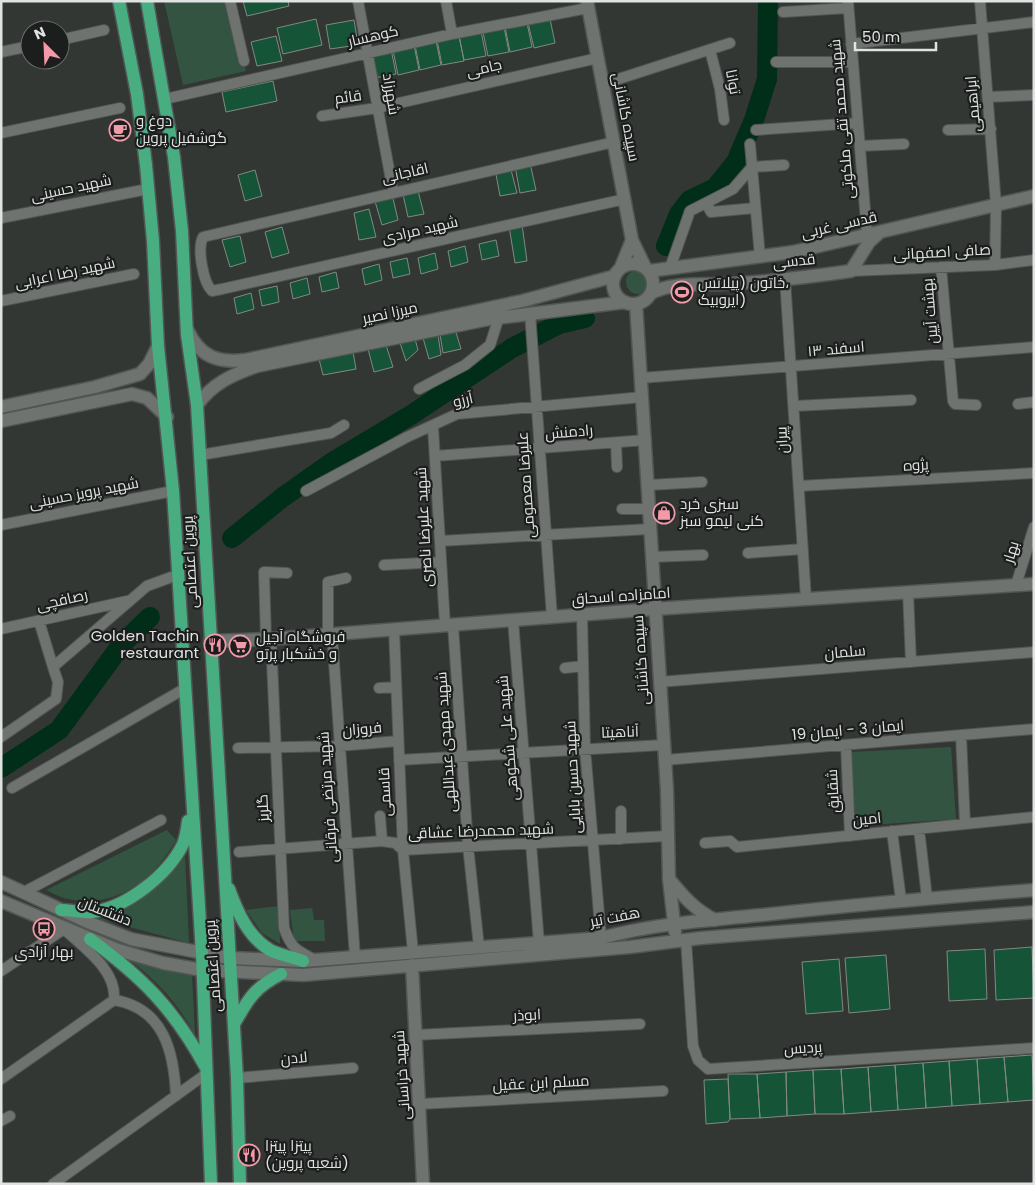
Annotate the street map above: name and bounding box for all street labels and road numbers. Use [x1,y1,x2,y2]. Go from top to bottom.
street label: کوهسار [345,20,400,52]
street label: شهید محمد تقی ملکوتی [824,38,859,200]
street label: جامی [464,53,504,82]
street label: توانا [721,68,746,96]
street label: سپیده کاشانی [608,71,645,163]
street label: شهرزاد [378,72,405,116]
street label: ابراهیمی [960,75,985,133]
street label: قائم [333,84,363,109]
street label: اقاجانی [379,157,430,188]
street label: شهید حسینی [29,169,113,206]
street label: قدسی غربی [799,206,879,243]
street label: شهید مرادی [380,211,460,248]
street label: صافی اصفهانی [893,238,991,265]
street label: قدسی [772,248,816,273]
street label: شهید رضا اعرابی [13,252,117,293]
street label: بهشت آیین [916,277,943,345]
street label: میرزا نصیر [359,296,420,329]
street label: اسفند ۱۳ [807,336,865,361]
street label: آرزو [451,387,475,412]
street label: رادمنش [544,419,594,444]
street label: پیران [770,426,793,454]
street label: علیرضا معصومی [511,431,540,539]
street label: پژوه [903,453,929,476]
street label: شهید علیرضا ناصری [410,467,437,588]
street label: شهید پرویز حسینی [27,472,141,513]
street label: پروین اعتصامی [177,515,202,609]
street label: بهار [997,538,1024,567]
street label: امامزاده اسحاق [571,582,671,609]
street label: رصافچی [34,583,90,616]
street label: سپیده کاشانی [627,614,654,706]
street label: سلمان [823,639,867,664]
street label: شهید مهدی عبداللهی [430,671,461,813]
street label: شهید علی شکوهی [492,675,523,802]
street label: ایمان 3 - ایمان 19 [791,714,905,745]
street label: فروزان [341,716,383,741]
street label: شهید حسین بابایی [559,720,586,834]
street label: آناهیتا [601,720,639,743]
street label: شهید مرتضی فرقانی [312,731,343,863]
street label: قاسمی [373,767,396,817]
street label: شقایق [821,769,844,813]
street label: گلریز [251,794,274,823]
street label: امین [852,807,882,830]
street label: شهید محمدرضا عشاقی [408,817,554,844]
street label: دشتستان [75,890,135,931]
street label: هفت تیر [587,901,642,932]
street label: پروین اعتصامی [199,919,226,1013]
street label: ابوذر [511,1003,541,1026]
street label: شهید خراسانی [388,1030,415,1121]
street label: پردیس [783,1036,823,1059]
street label: لادن [280,1046,308,1069]
street label: مسلم ابن عقیل [492,1069,590,1096]

